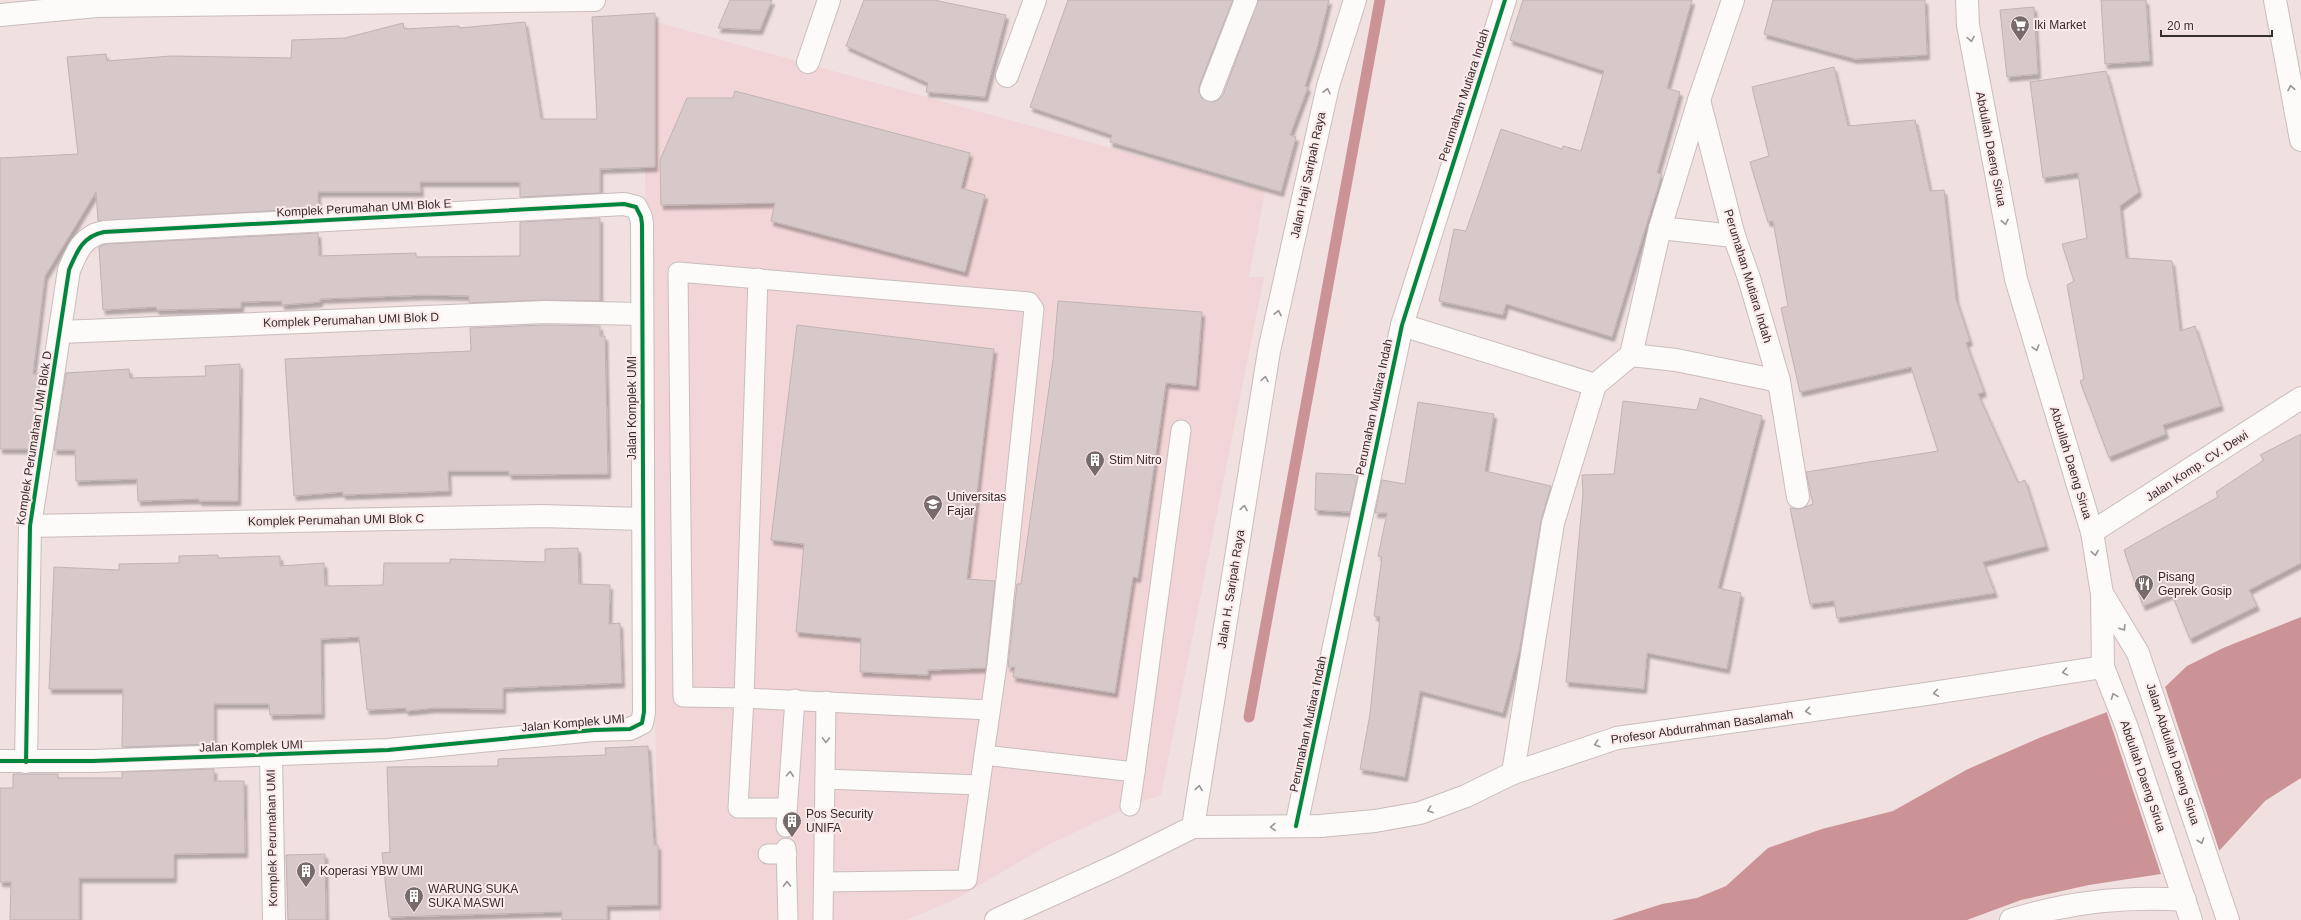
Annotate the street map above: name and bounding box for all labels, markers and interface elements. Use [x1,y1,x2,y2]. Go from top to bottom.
scale bar [2161,12,2272,38]
supermarket icon: Iki Market [2009,14,2031,42]
place label: Iki Market [2034,18,2087,32]
text: 20 m [2167,19,2194,33]
street label: Perumahan Mutiara Indah [1436,27,1492,163]
one-way arrow [1966,36,1975,42]
one-way arrow [2288,85,2296,91]
one-way arrow [1322,87,1330,94]
street label: Abdullah Daeng Sirua [1973,90,2009,208]
street label: Jalan Haji Saripah Raya [1288,110,1328,239]
street label: Komplek Perumahan UMI Blok E [276,196,452,220]
street label: Perumahan Mutiara Indah [1721,208,1775,344]
one-way arrow [2000,218,2009,225]
street label: Komplek Perumahan UMI Blok D [263,310,440,330]
one-way arrow [1273,310,1281,316]
street label: Perumahan Mutiara Indah [1353,338,1395,476]
one-way arrow [2032,344,2040,351]
street label: Komplek Perumahan UMI Blok D [13,350,55,526]
street label: Jalan Komplek UMI [625,356,639,460]
one-way arrow [1260,376,1269,382]
street label: Abdullah Daeng Sirua [2047,405,2095,521]
street label: Jalan Komp. CV. Dewi [2143,428,2251,504]
building icon: Stim Nitro [1084,449,1106,477]
place label: Stim Nitro [1109,453,1162,467]
place label: Universitas Fajar [947,490,1006,518]
school or university icon: Universitas Fajar [922,493,944,521]
one-way arrow [1239,505,1248,511]
street label: Komplek Perumahan UMI Blok C [248,511,424,529]
street label: Jalan H. Saripah Raya [1215,528,1247,649]
one-way arrow [2090,550,2099,556]
place label: Pisang Geprek Gosip [2158,570,2232,598]
restaurant icon: Pisang Geprek Gosip [2133,573,2155,601]
one-way arrow [2118,624,2125,631]
street label: Perumahan Mutiara Indah [1287,655,1329,793]
one-way arrow [2062,668,2068,676]
street label: Jalan Abdullah Daeng Sirua [2143,681,2203,827]
one-way arrow [1933,688,1939,697]
one-way arrow [2111,692,2119,699]
one-way arrow [1805,706,1811,715]
street label: Profesor Abdurrahman Basalamah [1610,707,1794,747]
street label: Jalan Komplek UMI [521,711,625,735]
street label: Abdullah Daeng Sirua [2117,718,2169,834]
street label: Jalan Komplek UMI [199,737,303,755]
one-way arrow [822,737,830,743]
one-way arrow [1593,739,1600,748]
street label: Komplek Perumahan UMI [264,769,280,907]
one-way arrow [785,771,794,777]
one-way arrow [1194,785,1203,791]
one-way arrow [1426,805,1433,813]
place label: Pos Security UNIFA [806,807,873,835]
building icon: Pos Security UNIFA [781,810,803,838]
one-way arrow [1270,823,1276,831]
one-way arrow [2197,837,2205,844]
building icon: Koperasi YBW UMI [295,860,317,888]
place label: Koperasi YBW UMI [320,864,423,878]
one-way arrow [783,881,791,887]
place label: WARUNG SUKA SUKA MASWI [428,882,518,910]
building icon: WARUNG SUKA SUKA MASWI [403,885,425,913]

